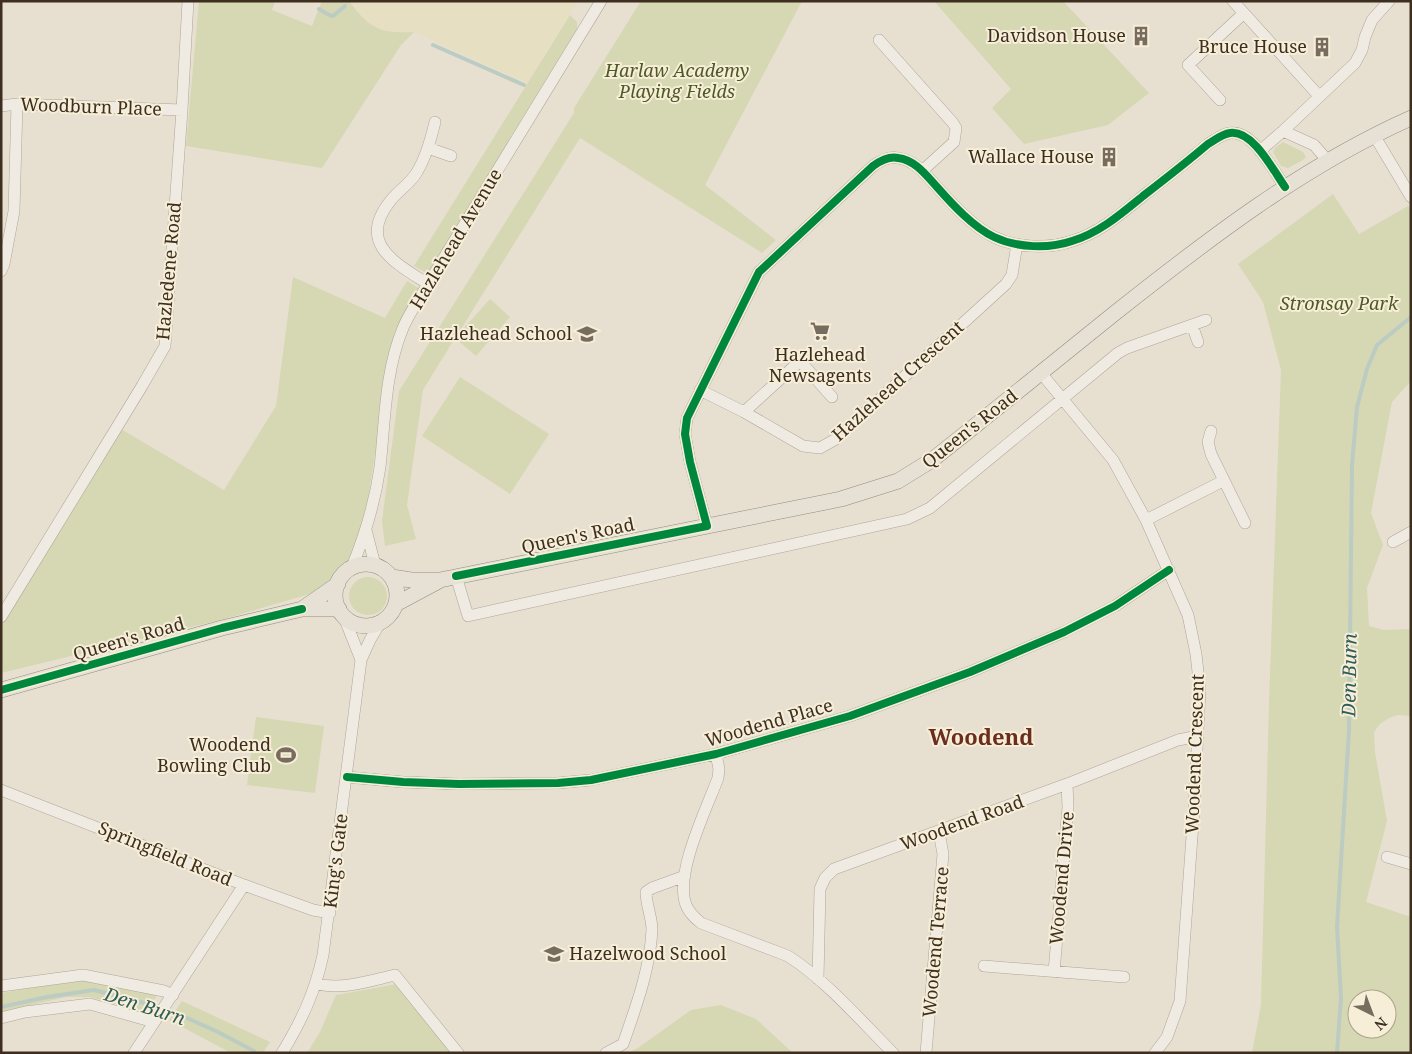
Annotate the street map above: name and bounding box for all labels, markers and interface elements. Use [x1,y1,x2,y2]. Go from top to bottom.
place label: Davidson House [987,23,1126,47]
building icon: Davidson House [1130,25,1152,47]
place label: Bruce House [1198,34,1307,58]
building icon: Bruce House [1311,36,1333,58]
park label: Harlaw Academy Playing Fields [604,58,749,103]
street label: Woodburn Place [20,92,162,120]
place label: Wallace House [968,144,1094,168]
building icon: Wallace House [1098,146,1120,168]
street label: Hazlehead Avenue [404,164,507,313]
street label: Hazledene Road [150,201,186,341]
park label: Stronsay Park [1280,291,1399,315]
street label: Hazlehead Crescent [826,315,968,446]
supermarket icon: Hazlehead Newsagents [809,320,831,342]
place label: Hazlehead School [420,321,572,345]
school or university icon: Hazlehead School [576,323,598,345]
place label: Hazlehead Newsagents [769,342,871,387]
street label: Queen's Road [917,383,1022,473]
street label: Queen's Road [519,511,637,559]
street label: Queen's Road [70,611,187,665]
water label: Den Burn [1335,632,1363,718]
street label: Woodend Crescent [1179,673,1209,834]
street label: Woodend Place [702,692,835,752]
district label: Woodend [929,721,1033,751]
place label: Woodend Bowling Club [157,732,271,777]
sports icon: Woodend Bowling Club [275,744,297,766]
street label: Woodend Road [896,789,1027,856]
street label: Woodend Drive [1043,810,1079,946]
street label: King's Gate [317,812,353,910]
street label: Springfield Road [95,815,236,891]
street label: Woodend Terrace [916,865,954,1018]
place label: Hazelwood School [569,941,727,965]
school or university icon: Hazelwood School [543,943,565,965]
water label: Den Burn [100,980,189,1031]
north arrow [1347,989,1397,1039]
text: N [1371,1013,1391,1035]

